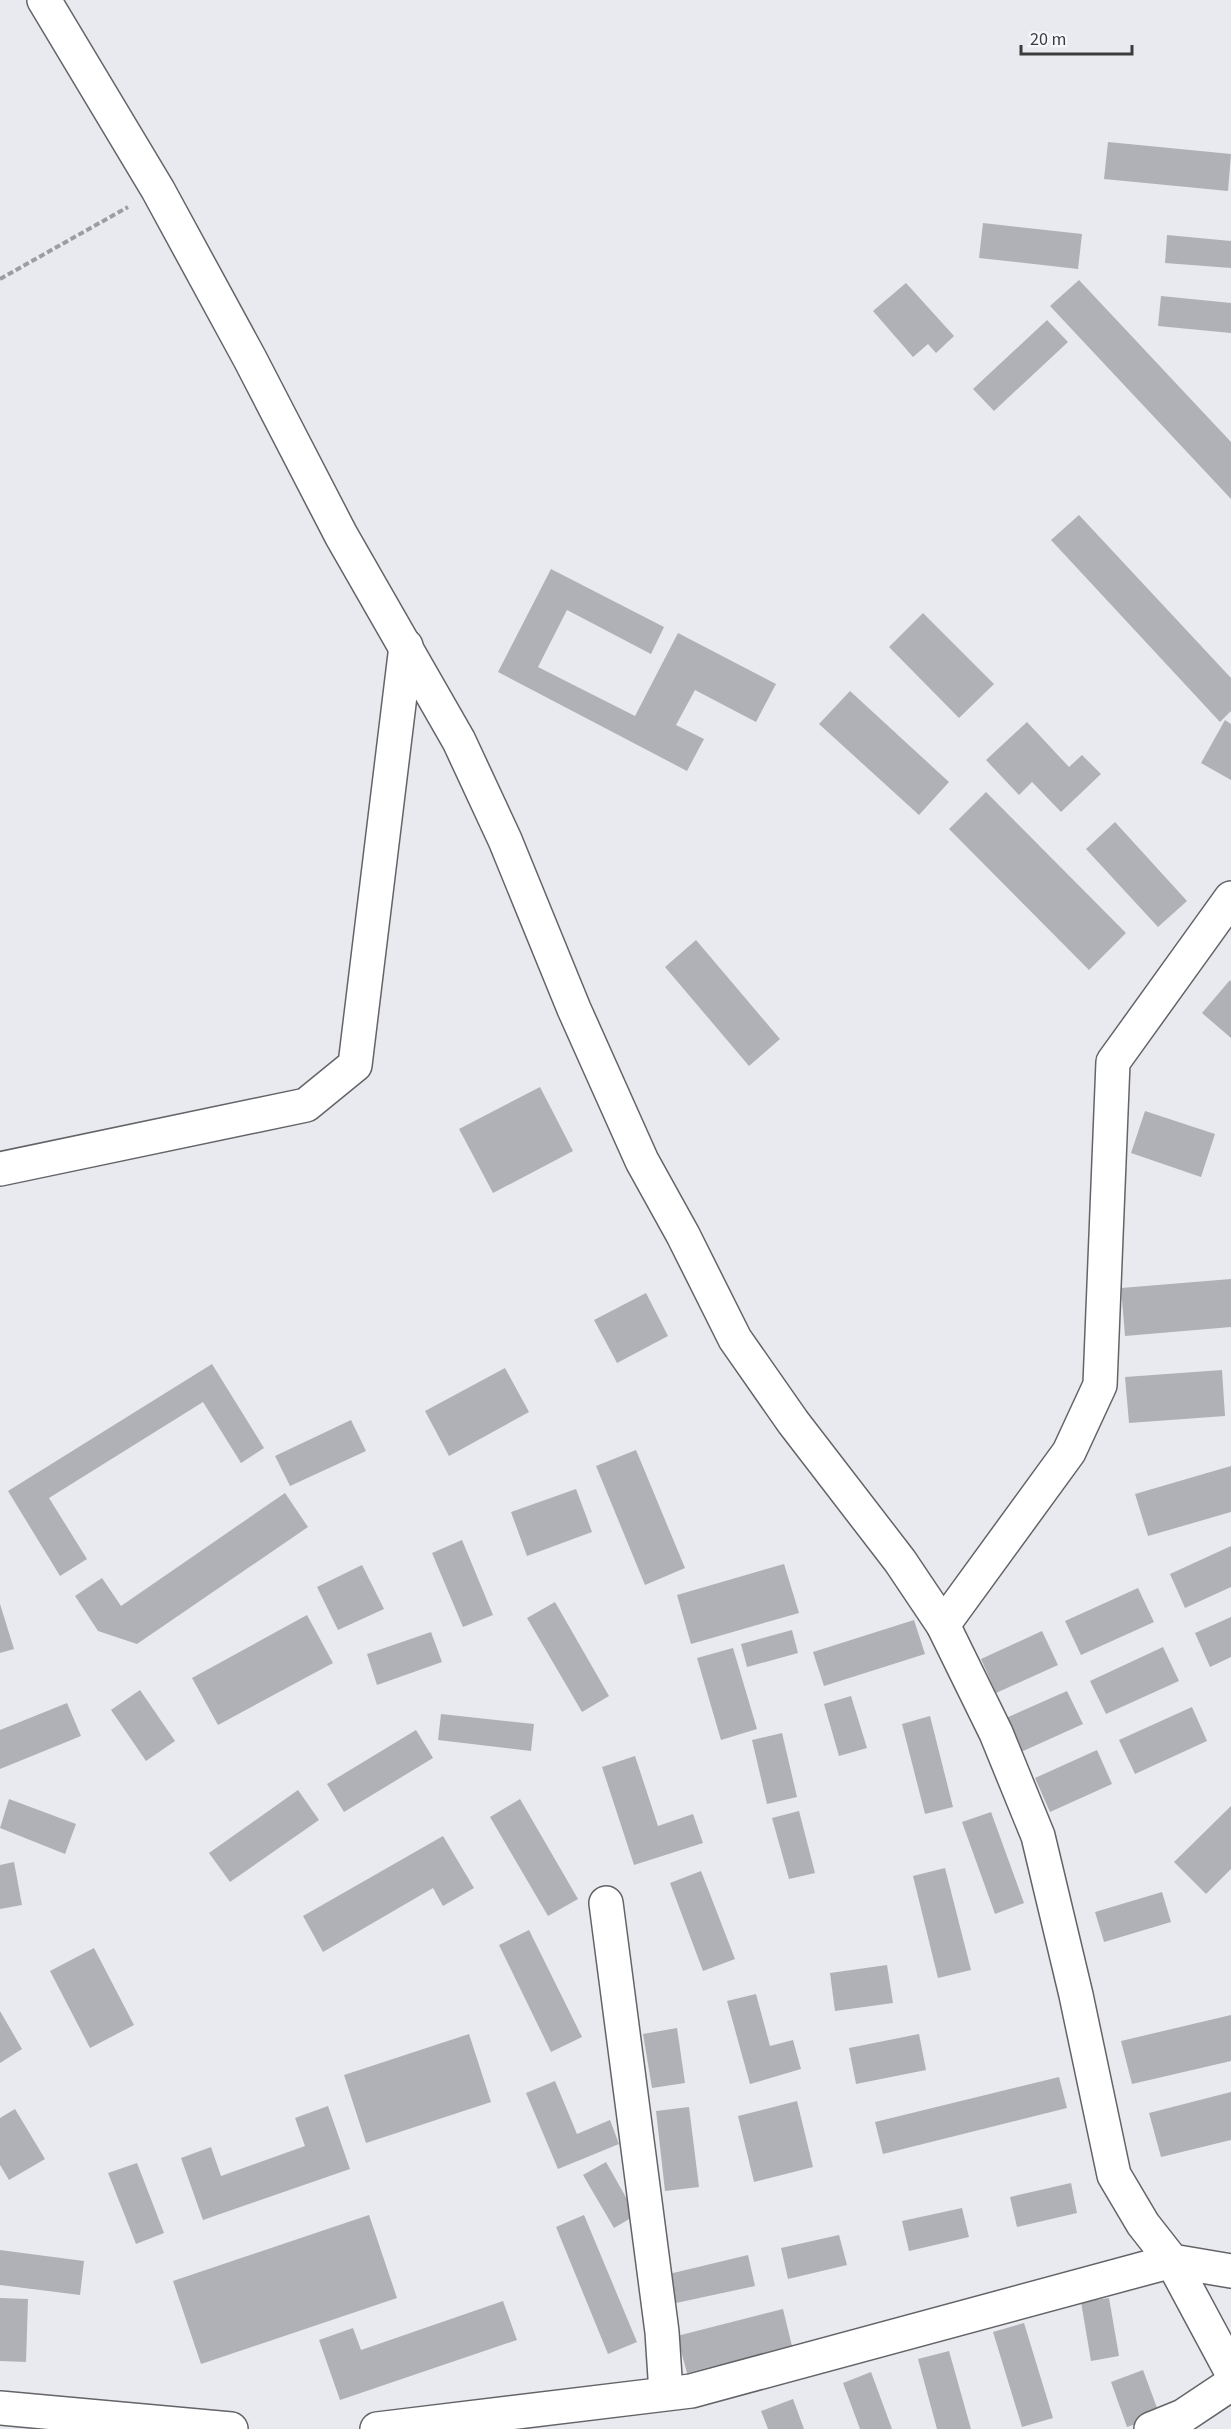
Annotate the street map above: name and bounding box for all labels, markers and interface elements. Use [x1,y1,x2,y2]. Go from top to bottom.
scale bar [1021,18,1132,56]
text: 20 m [1030,27,1066,52]

